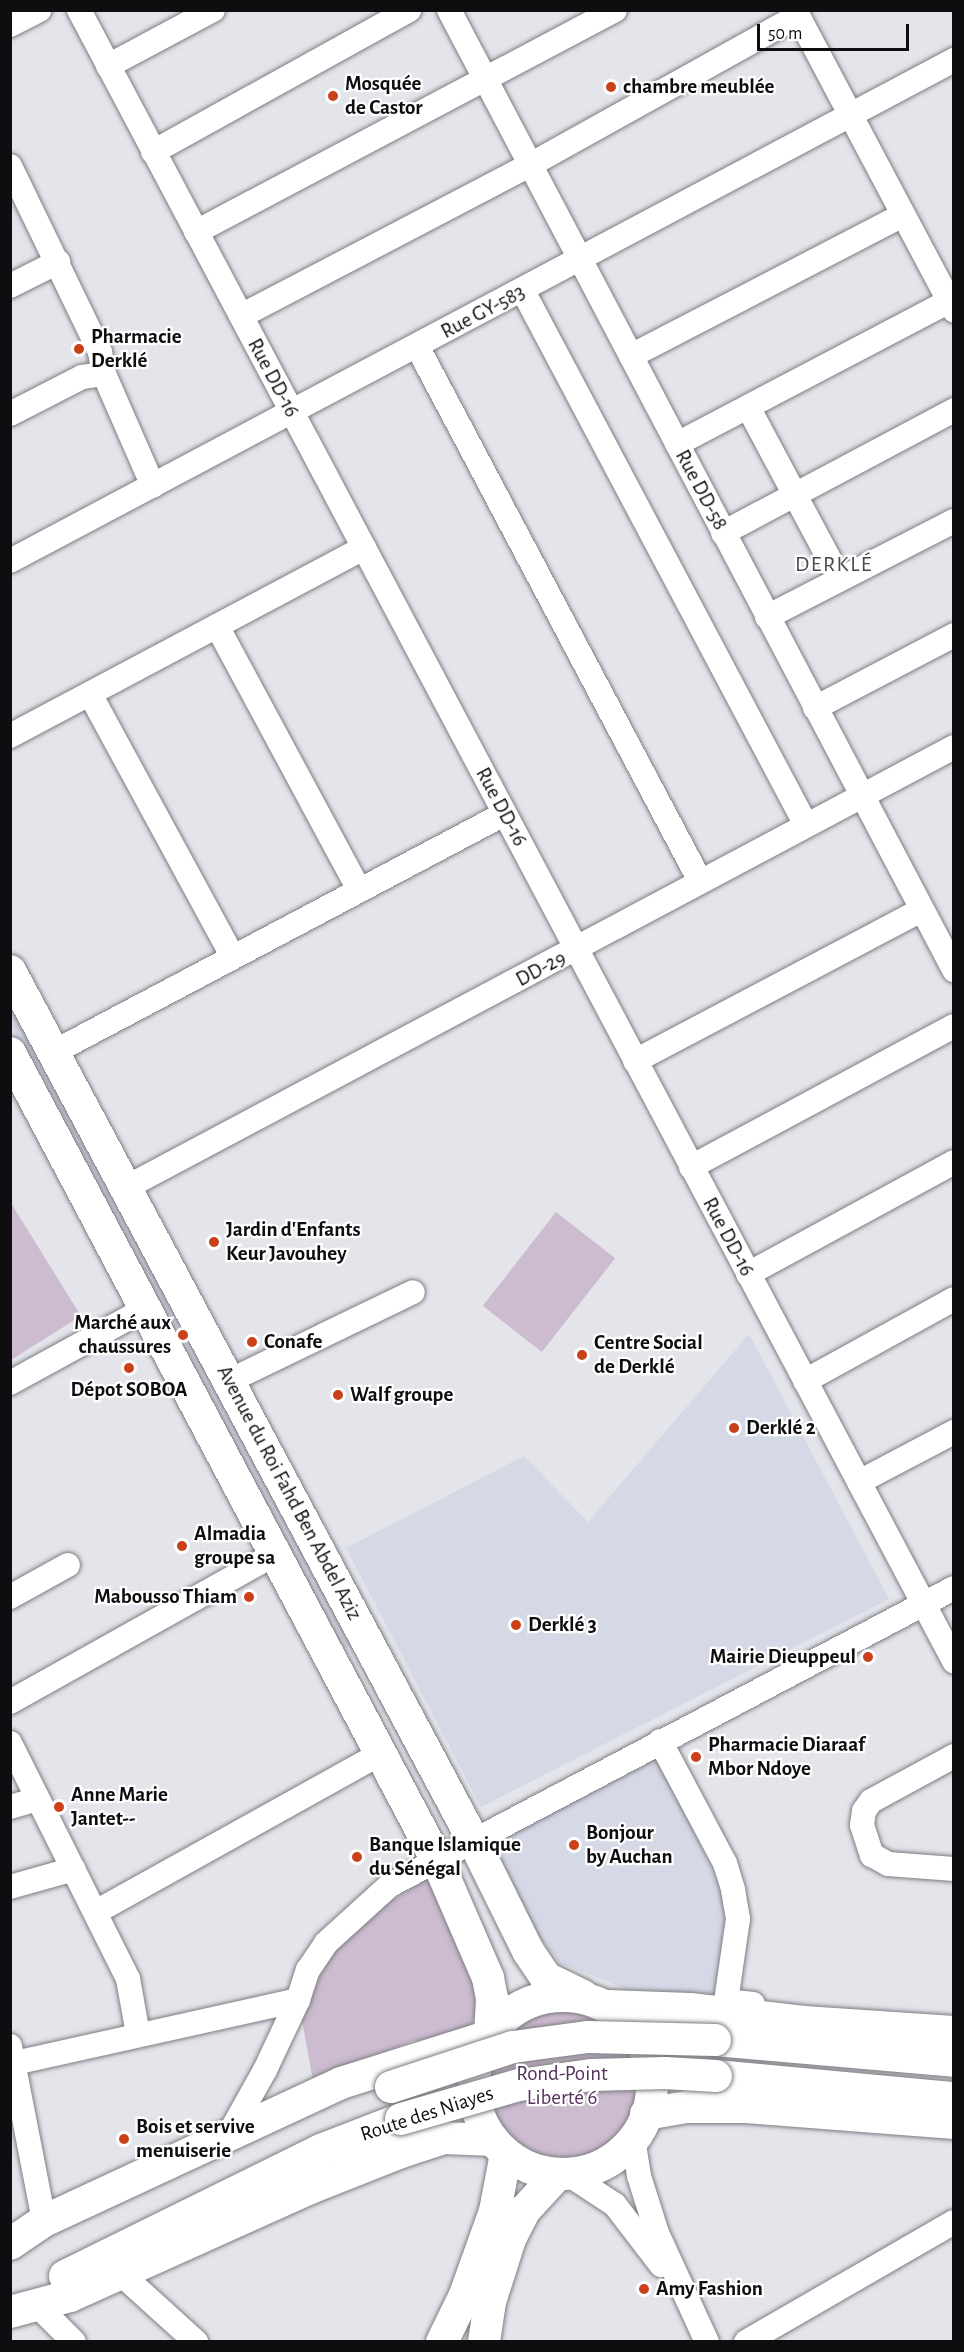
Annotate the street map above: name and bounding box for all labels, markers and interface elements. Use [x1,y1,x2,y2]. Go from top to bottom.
scale bar [760,12,912,50]
text: 50 m [768,25,802,43]
place label: Mosquée de Castor [345,71,423,121]
place label: chambre meublée [623,74,775,100]
marker: chambre meublée [604,80,618,94]
marker: Mosquée de Castor [326,89,340,103]
street label: Rue GY-583 [437,279,529,345]
place label: Pharmacie Derklé [91,324,182,374]
street label: Rue DD-16 [242,334,304,422]
marker: Pharmacie Derklé [72,342,86,356]
street label: Rue DD-58 [669,446,733,534]
district label: DERKLÉ [795,552,873,578]
street label: Rue DD-16 [470,763,532,851]
street label: DD-29 [512,945,570,993]
street label: Rue DD-16 [697,1193,759,1281]
place label: Jardin d'Enfants Keur Javouhey [226,1217,360,1267]
marker: Jardin d'Enfants Keur Javouhey [207,1235,221,1249]
place label: Marché aux chaussures [74,1310,171,1360]
marker: Marché aux chaussures [176,1328,190,1342]
place label: Conafe [264,1329,322,1355]
place label: Centre Social de Derklé [594,1330,703,1380]
marker: Conafe [245,1335,259,1349]
marker: Centre Social de Derklé [575,1348,589,1362]
marker: Dépot SOBOA [122,1361,136,1375]
street label: Avenue du Roi Fahd Ben Abdel Aziz [211,1361,367,1625]
place label: Dépot SOBOA [71,1377,187,1403]
place label: Walf groupe [350,1382,453,1408]
marker: Walf groupe [331,1388,345,1402]
place label: Derklé 2 [746,1415,816,1441]
marker: Derklé 2 [727,1421,741,1435]
place label: Almadia groupe sa [194,1521,275,1571]
marker: Almadia groupe sa [175,1539,189,1553]
place label: Mabousso Thiam [94,1584,237,1610]
marker: Mabousso Thiam [242,1590,256,1604]
place label: Derklé 3 [528,1612,597,1638]
marker: Derklé 3 [509,1618,523,1632]
place label: Mairie Dieuppeul [710,1644,856,1670]
marker: Mairie Dieuppeul [861,1650,875,1664]
place label: Pharmacie Diaraaf Mbor Ndoye [708,1732,865,1782]
marker: Pharmacie Diaraaf Mbor Ndoye [689,1750,703,1764]
place label: Anne Marie Jantet-- [71,1782,168,1832]
marker: Anne Marie Jantet-- [52,1800,66,1814]
place label: Bonjour by Auchan [586,1820,673,1870]
place label: Banque Islamique du Sénégal [369,1832,521,1882]
marker: Bonjour by Auchan [567,1838,581,1852]
marker: Banque Islamique du Sénégal [350,1850,364,1864]
park label: Rond-Point Liberté 6 [516,2061,608,2111]
street label: Route des Niayes [357,2081,497,2147]
place label: Bois et servive menuiserie [136,2114,255,2164]
marker: Bois et servive menuiserie [117,2132,131,2146]
place label: Amy Fashion [656,2276,763,2302]
marker: Amy Fashion [637,2282,651,2296]

